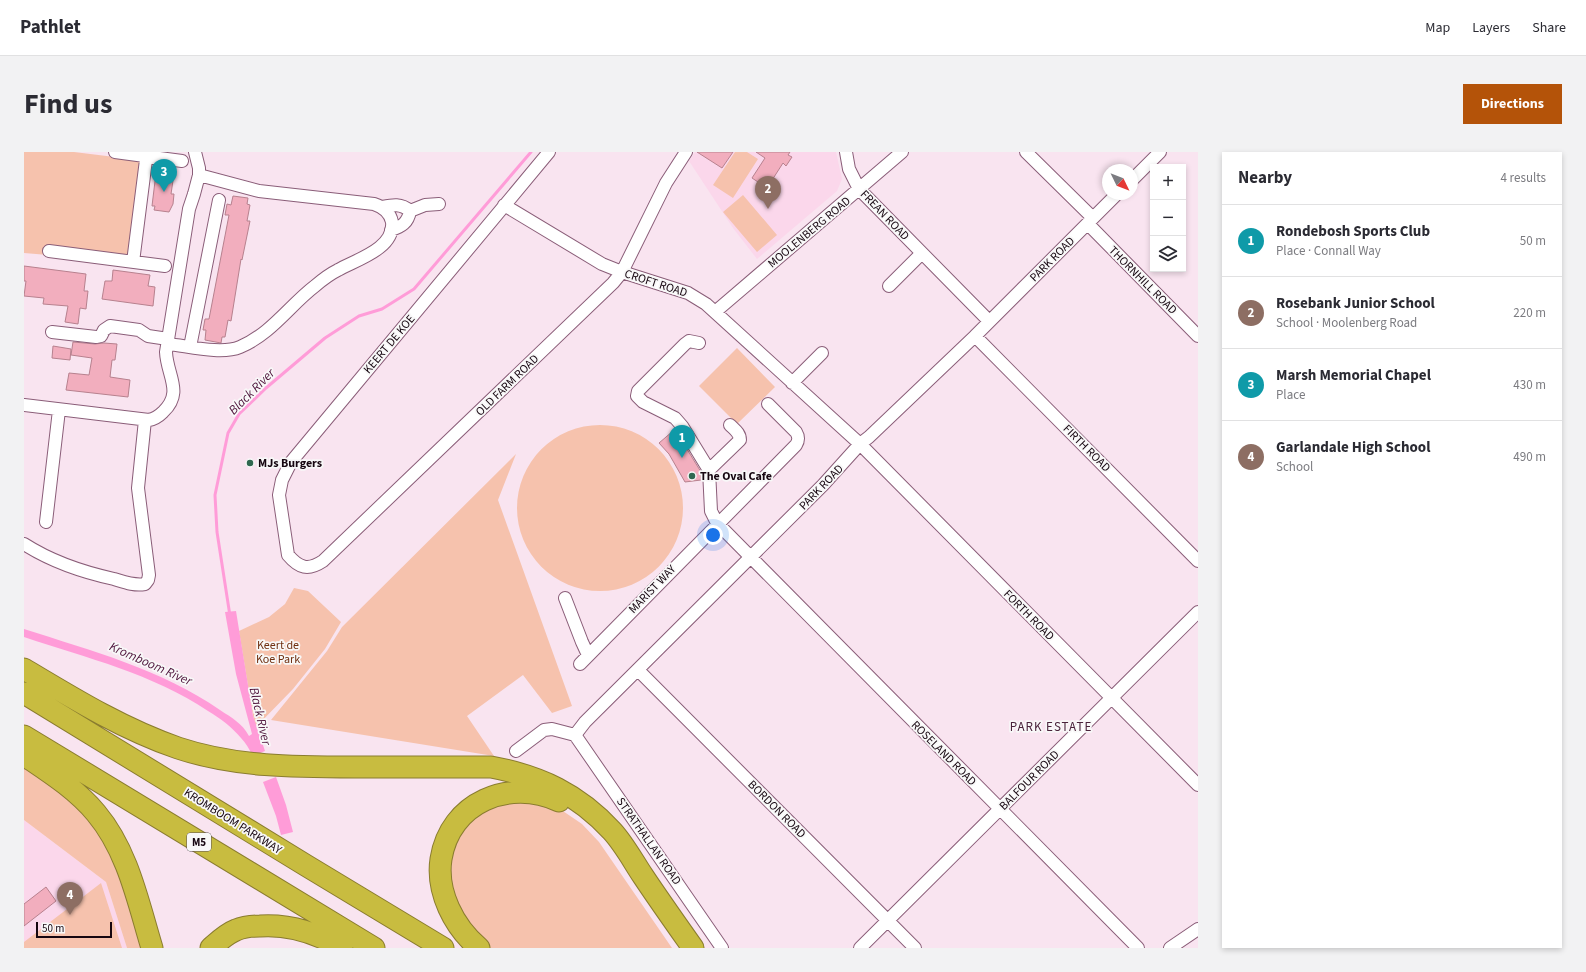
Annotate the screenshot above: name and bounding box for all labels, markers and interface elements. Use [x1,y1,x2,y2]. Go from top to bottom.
text: Pathlet [20,14,81,41]
text: Map [1425,18,1450,38]
text: Layers [1472,18,1510,38]
text: Share [1532,18,1566,38]
text: Find us [24,84,112,124]
button: Directions [1463,84,1562,124]
pin: 3 [151,159,177,192]
north arrow [1102,164,1138,200]
map controls [1150,164,1186,272]
button: + [1150,164,1186,200]
text: Nearby [1238,166,1292,190]
text: 4 results [1501,169,1546,187]
pin: 2 [755,176,781,209]
street label: FREAN ROAD [856,186,913,244]
street label: MOOLENBERG ROAD [764,193,854,272]
button: − [1150,200,1186,236]
text: Rondebosh Sports Club [1276,221,1430,242]
text: 1 [1248,232,1254,250]
text: 50 m [1520,232,1546,250]
street label: PARK ROAD [1026,233,1079,286]
button: layers [1150,236,1186,272]
street label: THORNHILL ROAD [1105,242,1181,318]
text: Place · Connall Way [1276,242,1381,260]
street label: CROFT ROAD [622,265,689,302]
text: Rosebank Junior School [1276,293,1435,314]
text: 2 [1248,304,1254,322]
text: 220 m [1513,304,1546,322]
street label: KEERT DE KOE [360,311,419,377]
text: School · Moolenberg Road [1276,314,1417,332]
street label: OLD FARM ROAD [472,351,543,420]
water label: Black River [225,364,279,419]
text: Marsh Memorial Chapel [1276,365,1431,386]
text: 3 [1248,376,1254,394]
text: 430 m [1513,376,1546,394]
text: Place [1276,386,1305,404]
street label: FIRTH ROAD [1059,421,1114,476]
pin: 1 [669,425,695,458]
text: Garlandale High School [1276,437,1430,458]
text: 4 [1248,448,1254,466]
text: 490 m [1513,448,1546,466]
place label: MJs Burgers [258,455,322,472]
marker: MJs Burgers [245,458,255,468]
text: School [1276,458,1313,476]
street label: PARK ROAD [795,461,847,514]
place label: The Oval Cafe [700,468,772,485]
marker: The Oval Cafe [687,471,697,481]
your location [703,525,723,545]
street label: MARIST WAY [625,561,680,617]
street label: FORTH ROAD [999,586,1058,645]
park label: Keert de Koe Park [256,637,300,668]
water label: Kromboom River [106,638,195,690]
water label: Black River [245,686,276,747]
street label: ROSELAND ROAD [907,717,980,790]
district label: PARK ESTATE [1010,718,1092,736]
street label: BALFOUR ROAD [996,747,1063,814]
street label: BORDON ROAD [744,776,810,842]
street label: KROMBOOM PARKWAY [181,784,285,859]
street label: STRATHALLAN ROAD [612,794,685,888]
road number: M5 [187,833,211,851]
pin: 4 [57,882,83,915]
scale bar [36,920,112,939]
text: 50 m [42,921,64,936]

